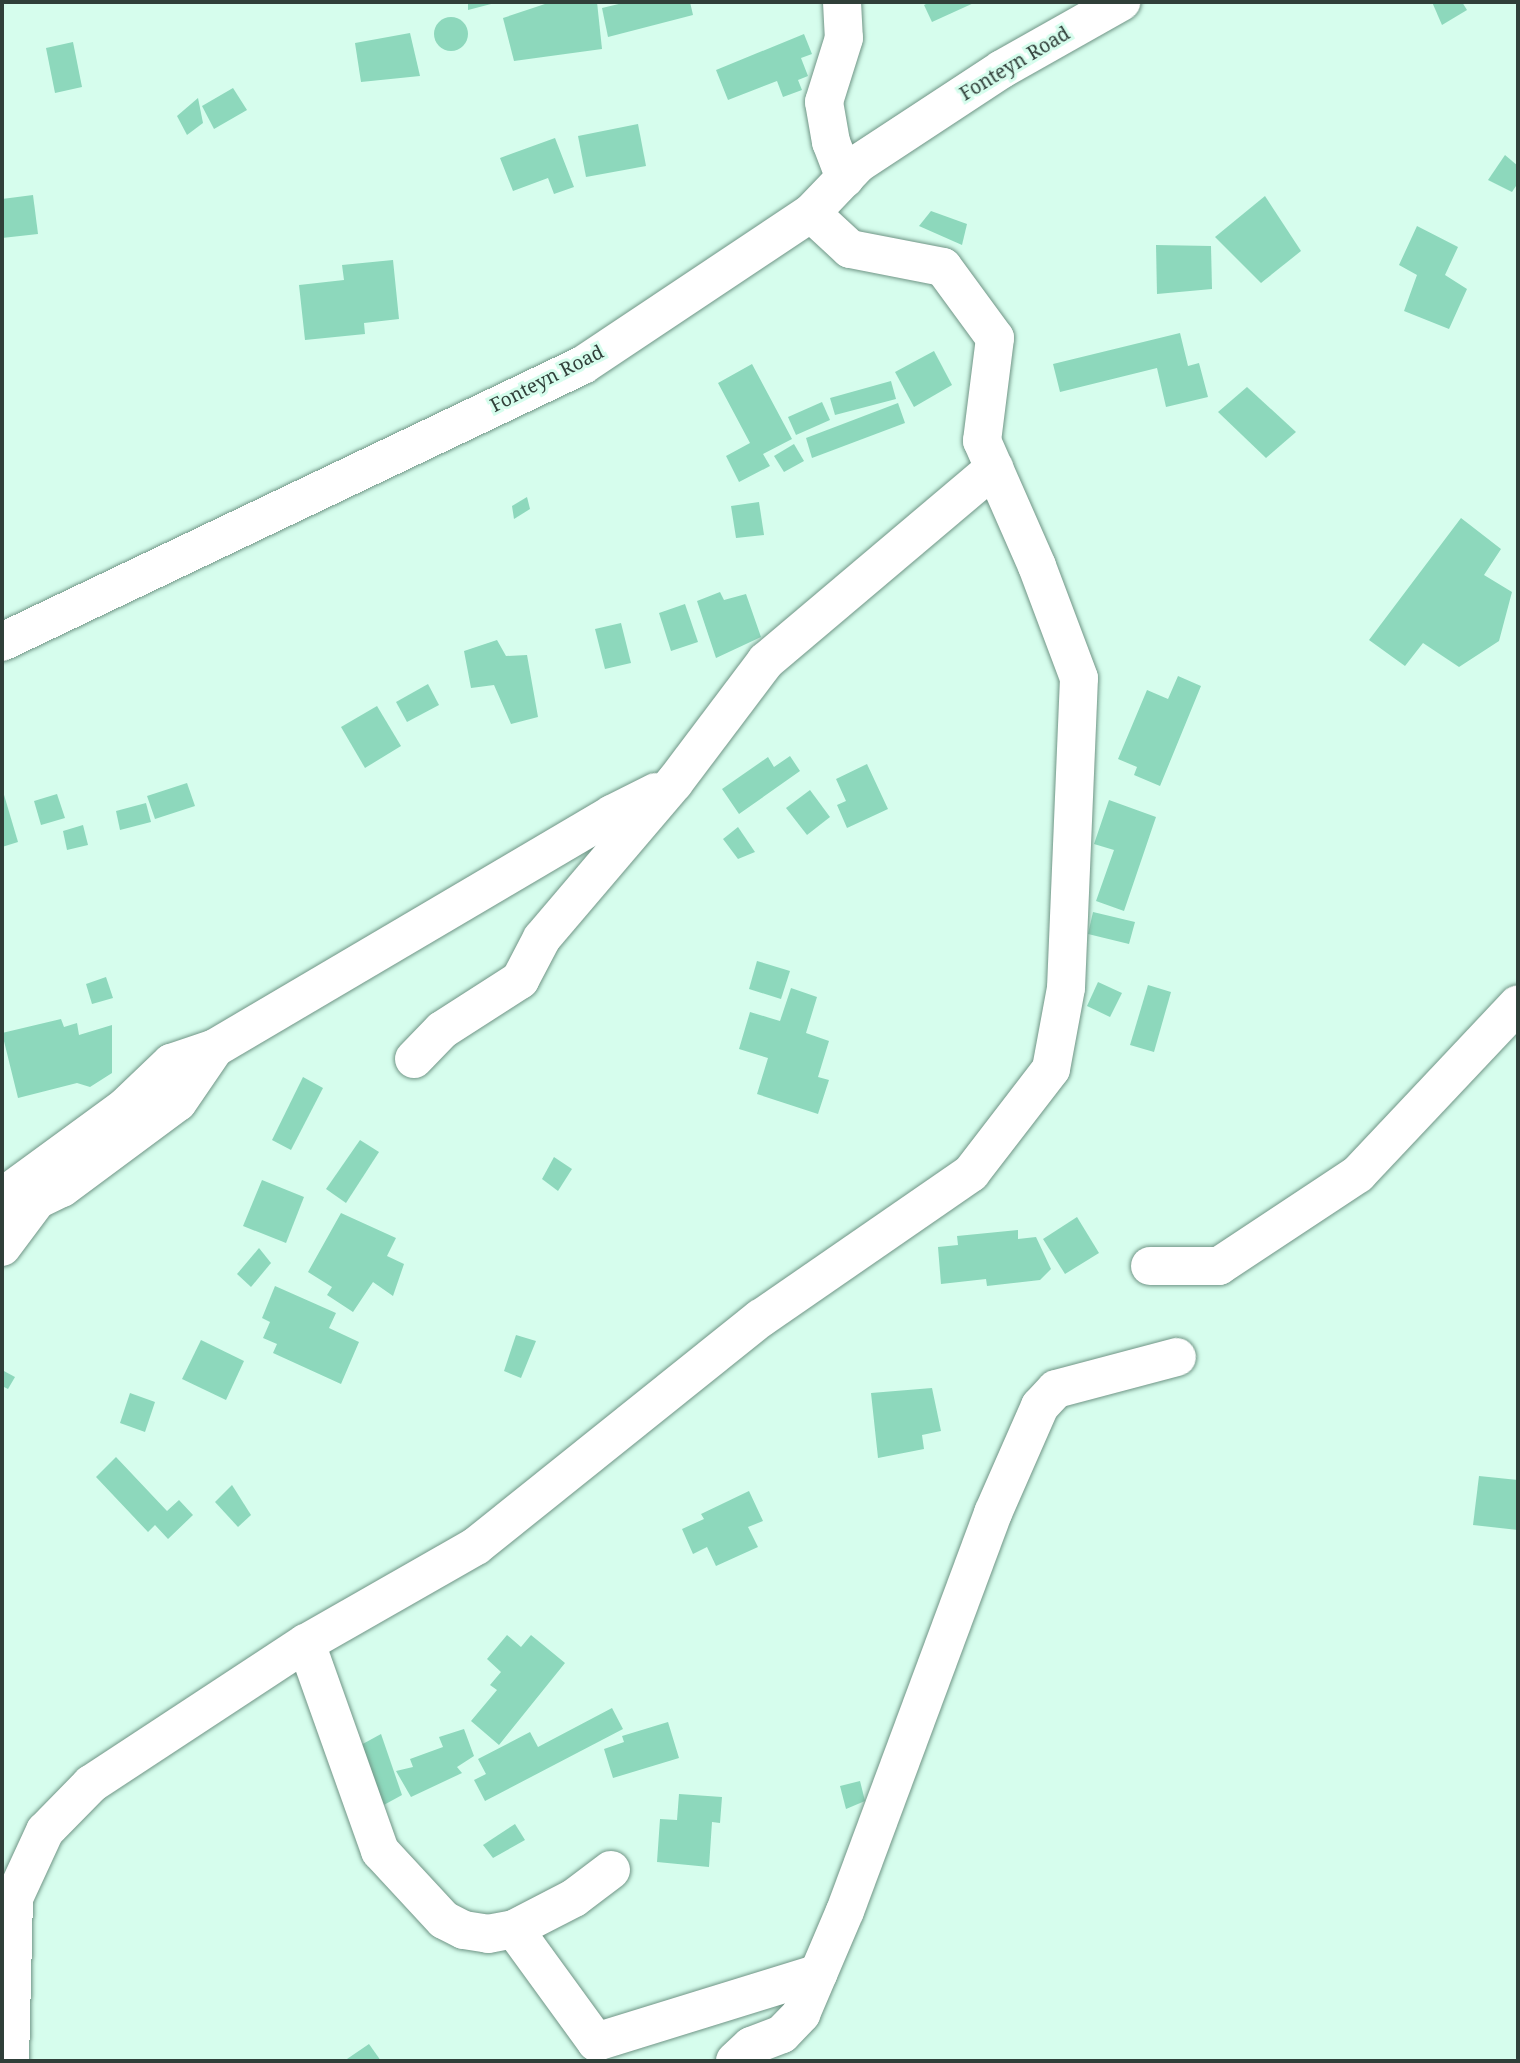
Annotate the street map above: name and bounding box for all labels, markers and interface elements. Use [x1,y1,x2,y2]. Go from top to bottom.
street label: Fonteyn Road [956,22,1074,106]
street label: Fonteyn Road [486,341,608,417]

